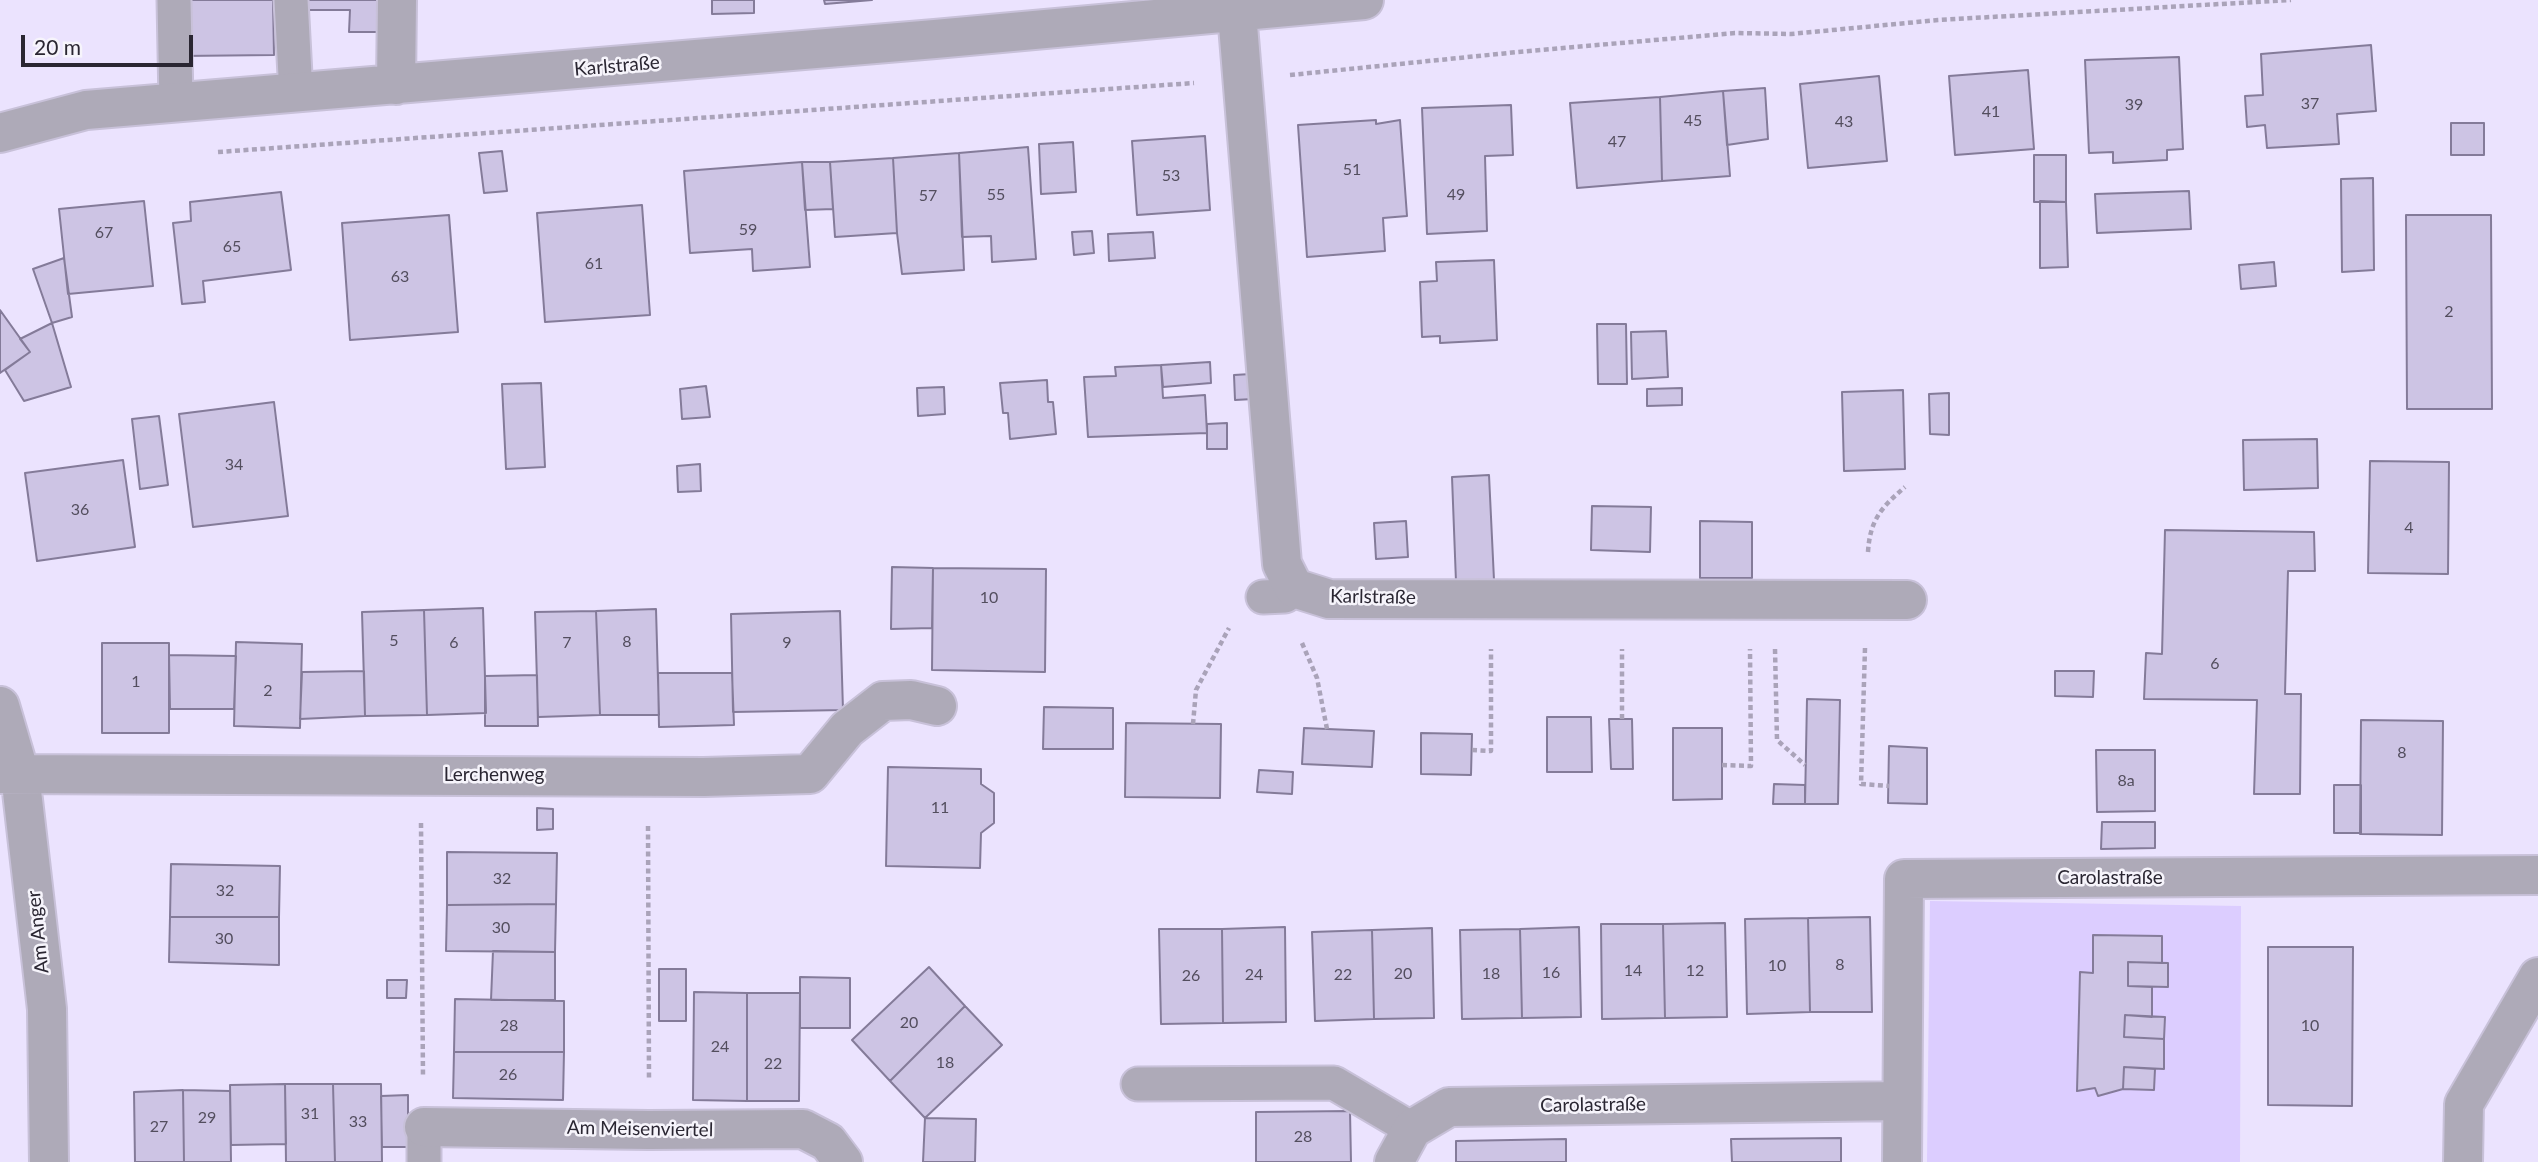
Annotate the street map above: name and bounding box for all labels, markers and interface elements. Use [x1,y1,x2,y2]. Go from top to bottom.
scale bar [24,21,196,65]
text: 20 m [34,34,81,59]
street label: Karlstraße [573,51,661,81]
house number: 37 [2301,94,2319,114]
house number: 39 [2125,95,2143,115]
house number: 41 [1982,102,2000,122]
house number: 45 [1684,111,1702,131]
house number: 43 [1835,112,1853,132]
house number: 47 [1608,132,1626,152]
house number: 51 [1343,160,1361,180]
house number: 53 [1162,166,1180,186]
house number: 55 [987,185,1005,205]
house number: 49 [1447,185,1465,205]
house number: 57 [919,186,937,206]
house number: 59 [739,220,757,240]
house number: 67 [95,223,113,243]
house number: 65 [223,237,241,257]
house number: 61 [585,254,603,274]
house number: 63 [391,267,409,287]
house number: 2 [2444,302,2454,322]
house number: 34 [225,455,243,475]
house number: 36 [71,500,89,520]
house number: 4 [2404,518,2414,538]
street label: Karlstraße [1330,585,1416,609]
house number: 10 [980,588,998,608]
house number: 5 [389,631,399,651]
house number: 8 [622,632,632,652]
house number: 6 [449,633,459,653]
house number: 7 [562,633,572,653]
house number: 9 [782,633,792,653]
house number: 6 [2210,654,2220,674]
house number: 1 [131,672,141,692]
house number: 2 [263,681,273,701]
house number: 8 [2397,743,2407,763]
street label: Lerchenweg [444,764,544,786]
house number: 8a [2117,771,2135,791]
house number: 11 [931,798,949,818]
street label: Carolastraße [2057,867,2163,889]
house number: 32 [493,869,511,889]
house number: 32 [216,881,234,901]
street label: Am Anger [22,889,54,975]
house number: 30 [492,918,510,938]
house number: 30 [215,929,233,949]
house number: 8 [1835,955,1845,975]
house number: 10 [1768,956,1786,976]
house number: 14 [1624,961,1642,981]
house number: 12 [1686,961,1704,981]
house number: 16 [1542,963,1560,983]
house number: 20 [1394,964,1412,984]
house number: 18 [1482,964,1500,984]
house number: 24 [1245,965,1263,985]
house number: 22 [1334,965,1352,985]
house number: 26 [1182,966,1200,986]
house number: 20 [900,1013,918,1033]
house number: 28 [500,1016,518,1036]
house number: 10 [2301,1016,2319,1036]
house number: 24 [711,1037,729,1057]
house number: 18 [936,1053,954,1073]
house number: 22 [764,1054,782,1074]
house number: 26 [499,1065,517,1085]
street label: Carolastraße [1540,1093,1646,1117]
house number: 31 [301,1104,319,1124]
house number: 29 [198,1108,216,1128]
house number: 33 [349,1112,367,1132]
street label: Am Meisenviertel [567,1116,713,1142]
house number: 27 [150,1117,168,1137]
house number: 28 [1294,1127,1312,1147]

